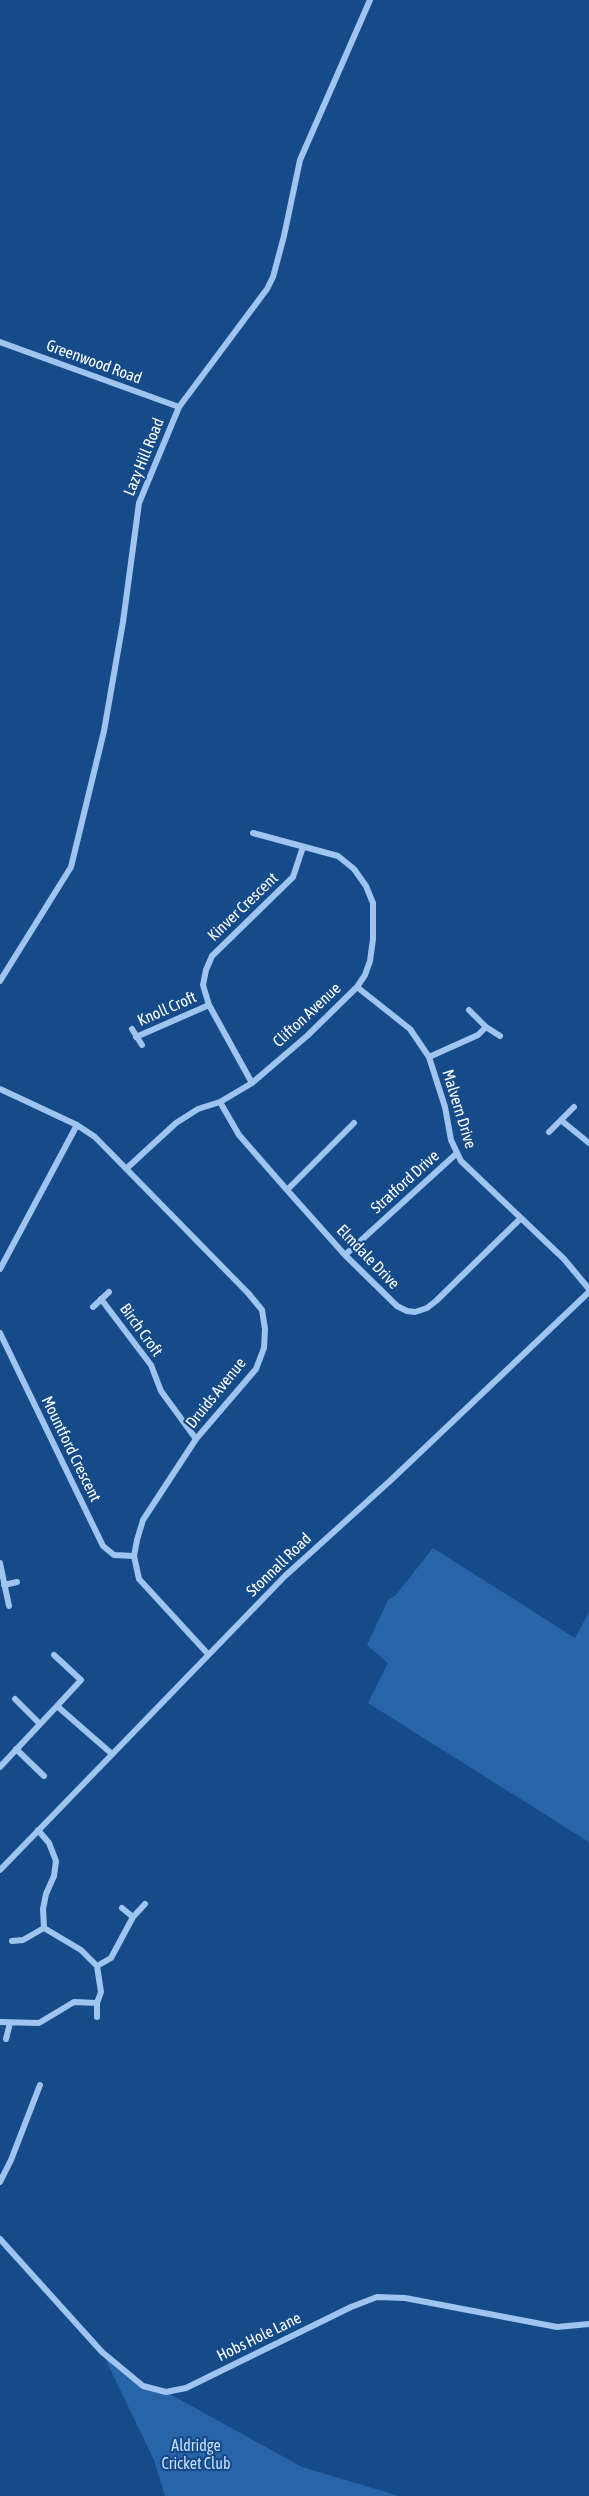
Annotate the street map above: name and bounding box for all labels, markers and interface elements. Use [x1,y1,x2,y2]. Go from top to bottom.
street label: Greenwood Road [44,336,144,388]
street label: Lazy Hill Road [120,415,168,499]
street label: Kinver Crescent [204,869,282,945]
street label: Clifton Avenue [269,979,345,1051]
street label: Knoll Croft [135,988,199,1030]
street label: Malvern Drive [438,1067,480,1151]
street label: Stratford Drive [367,1146,443,1218]
street label: Elmdale Drive [333,1221,403,1293]
street label: Birch Croft [116,1300,166,1360]
street label: Druids Avenue [182,1354,250,1432]
street label: Mountford Crescent [37,1393,105,1505]
street label: Stonnall Road [243,1529,315,1601]
street label: Hobs Hole Lane [214,2308,304,2366]
park label: Aldridge Cricket Club [161,2436,231,2474]

